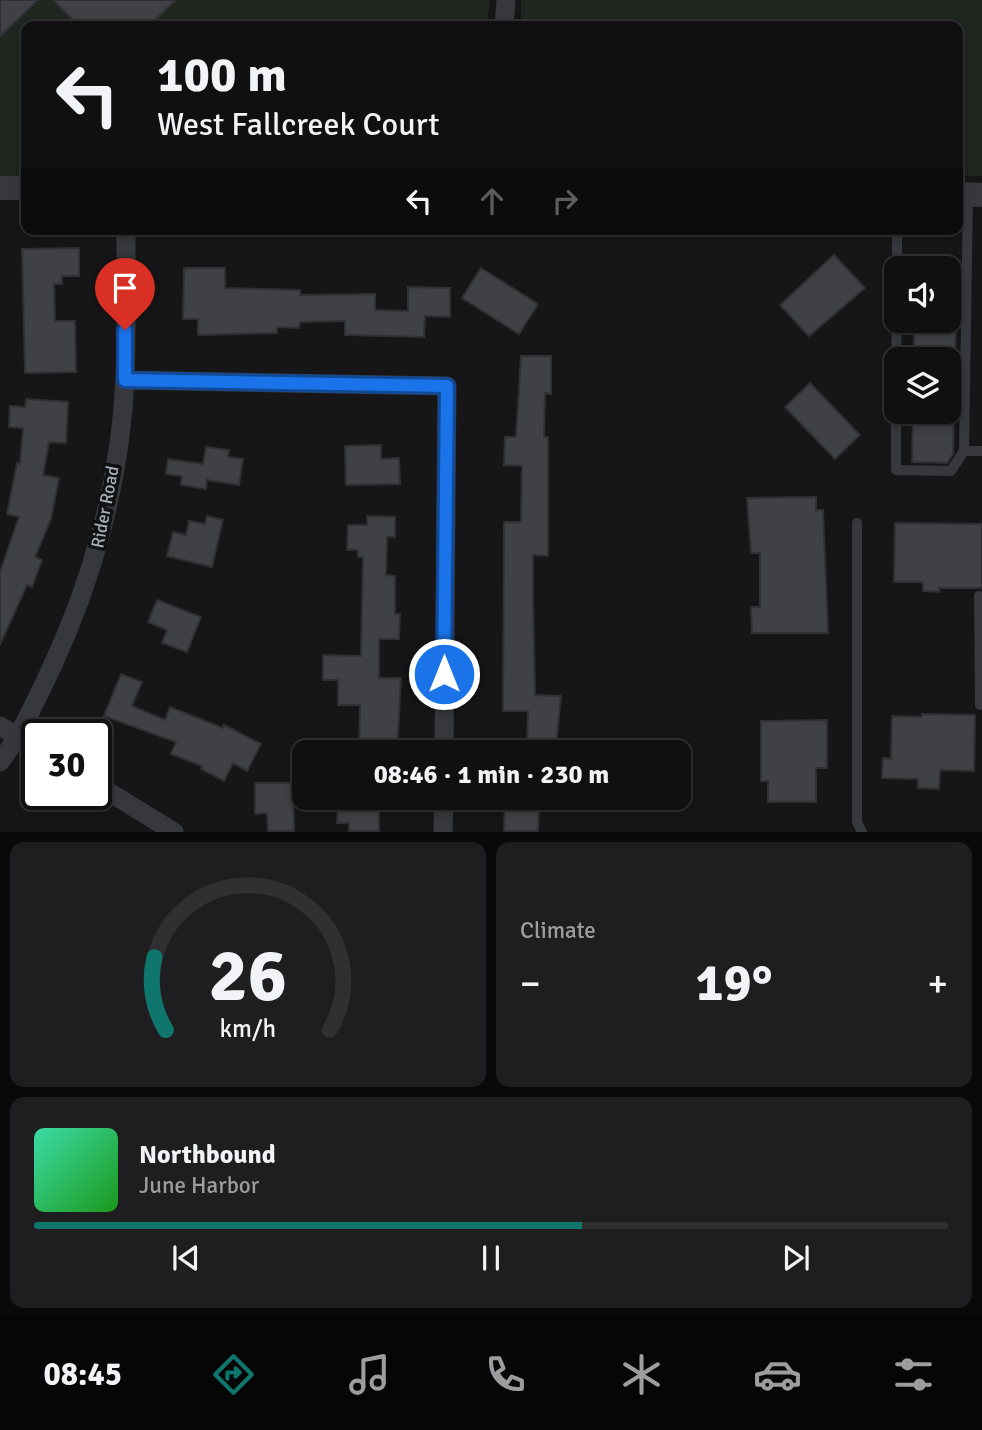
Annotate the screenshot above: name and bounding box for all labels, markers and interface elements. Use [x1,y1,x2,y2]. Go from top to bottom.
text: 100 m [157,45,287,105]
icon: left [42,49,133,140]
text: West Fallcreek Court [157,105,439,144]
icon: left [400,182,438,220]
icon: ahead [473,182,511,220]
icon: right [546,182,584,220]
map controls [884,256,961,424]
button: sound [884,256,961,333]
pin [95,258,155,330]
icon: arrive [106,269,144,307]
button: layers [884,347,961,424]
street label: Rider Road [86,464,124,550]
position arrow [407,637,481,711]
speed limit sign: 30 [21,719,112,810]
text: 08:46 · 1 min · 230 m [374,759,609,791]
text: Climate [520,916,596,945]
text: 26 [209,933,287,1022]
text: 19° [696,951,772,1015]
text: − [520,960,541,1007]
text: + [927,960,948,1007]
text: km/h [220,1013,276,1044]
text: Northbound [139,1139,276,1171]
text: June Harbor [139,1171,259,1200]
icon: previous [167,1239,205,1277]
icon: pause [472,1239,510,1277]
icon: next [777,1239,815,1277]
icon: directions [209,1350,258,1399]
icon: music [345,1350,394,1399]
icon: phone [481,1350,530,1399]
icon: climate [617,1350,666,1399]
icon: car [753,1350,802,1399]
icon: filters [889,1350,938,1399]
text: 08:45 [44,1355,122,1394]

